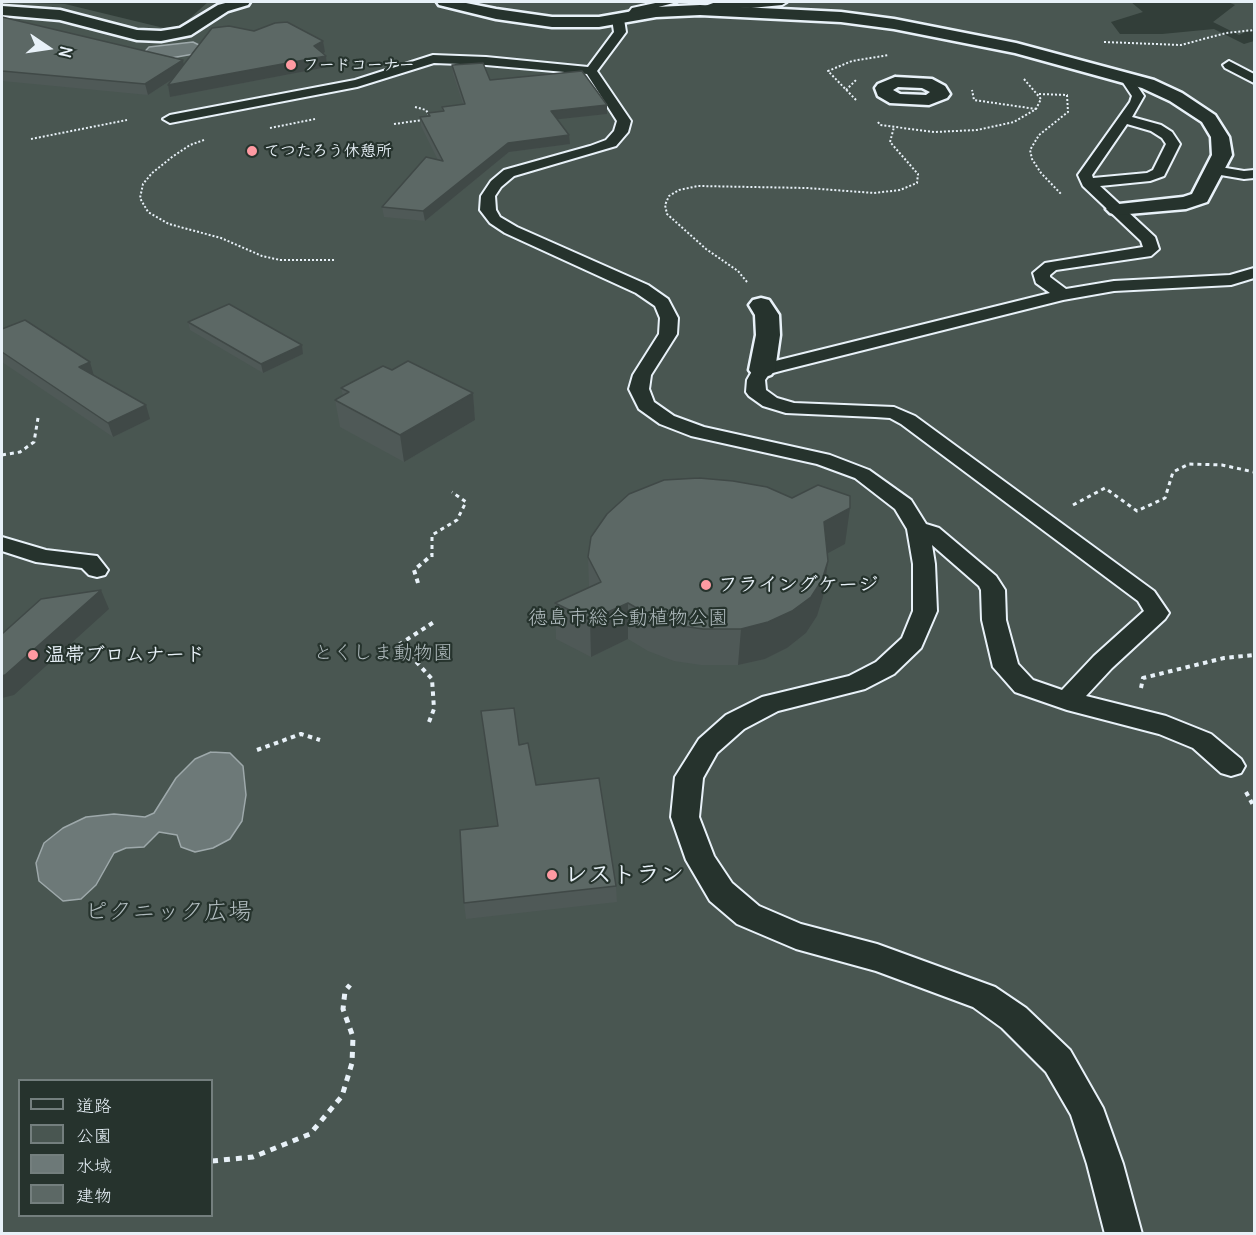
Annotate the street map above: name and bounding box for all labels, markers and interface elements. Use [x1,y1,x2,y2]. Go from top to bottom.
north arrow [18,18,78,78]
text: N [55,44,77,60]
place label: フードコーナー [303,55,415,75]
marker: フードコーナー [284,58,298,72]
place label: てつたろう休憩所 [264,141,392,161]
marker: てつたろう休憩所 [245,144,259,158]
place label: フライングケージ [718,573,878,597]
marker: フライングケージ [699,578,713,592]
park label: 徳島市総合動植物公園 [528,606,728,630]
park label: とくしま動物園 [313,641,453,665]
place label: 温帯ブロムナード [45,643,205,667]
marker: 温帯ブロムナード [26,648,40,662]
place label: レストラン [564,861,684,889]
marker: レストラン [545,868,559,882]
park label: ピクニック広場 [84,898,252,926]
legend [18,1079,213,1217]
text: 道路 [76,1094,112,1117]
text: 公園 [76,1124,112,1147]
text: 水域 [76,1154,112,1177]
text: 建物 [76,1184,112,1207]

